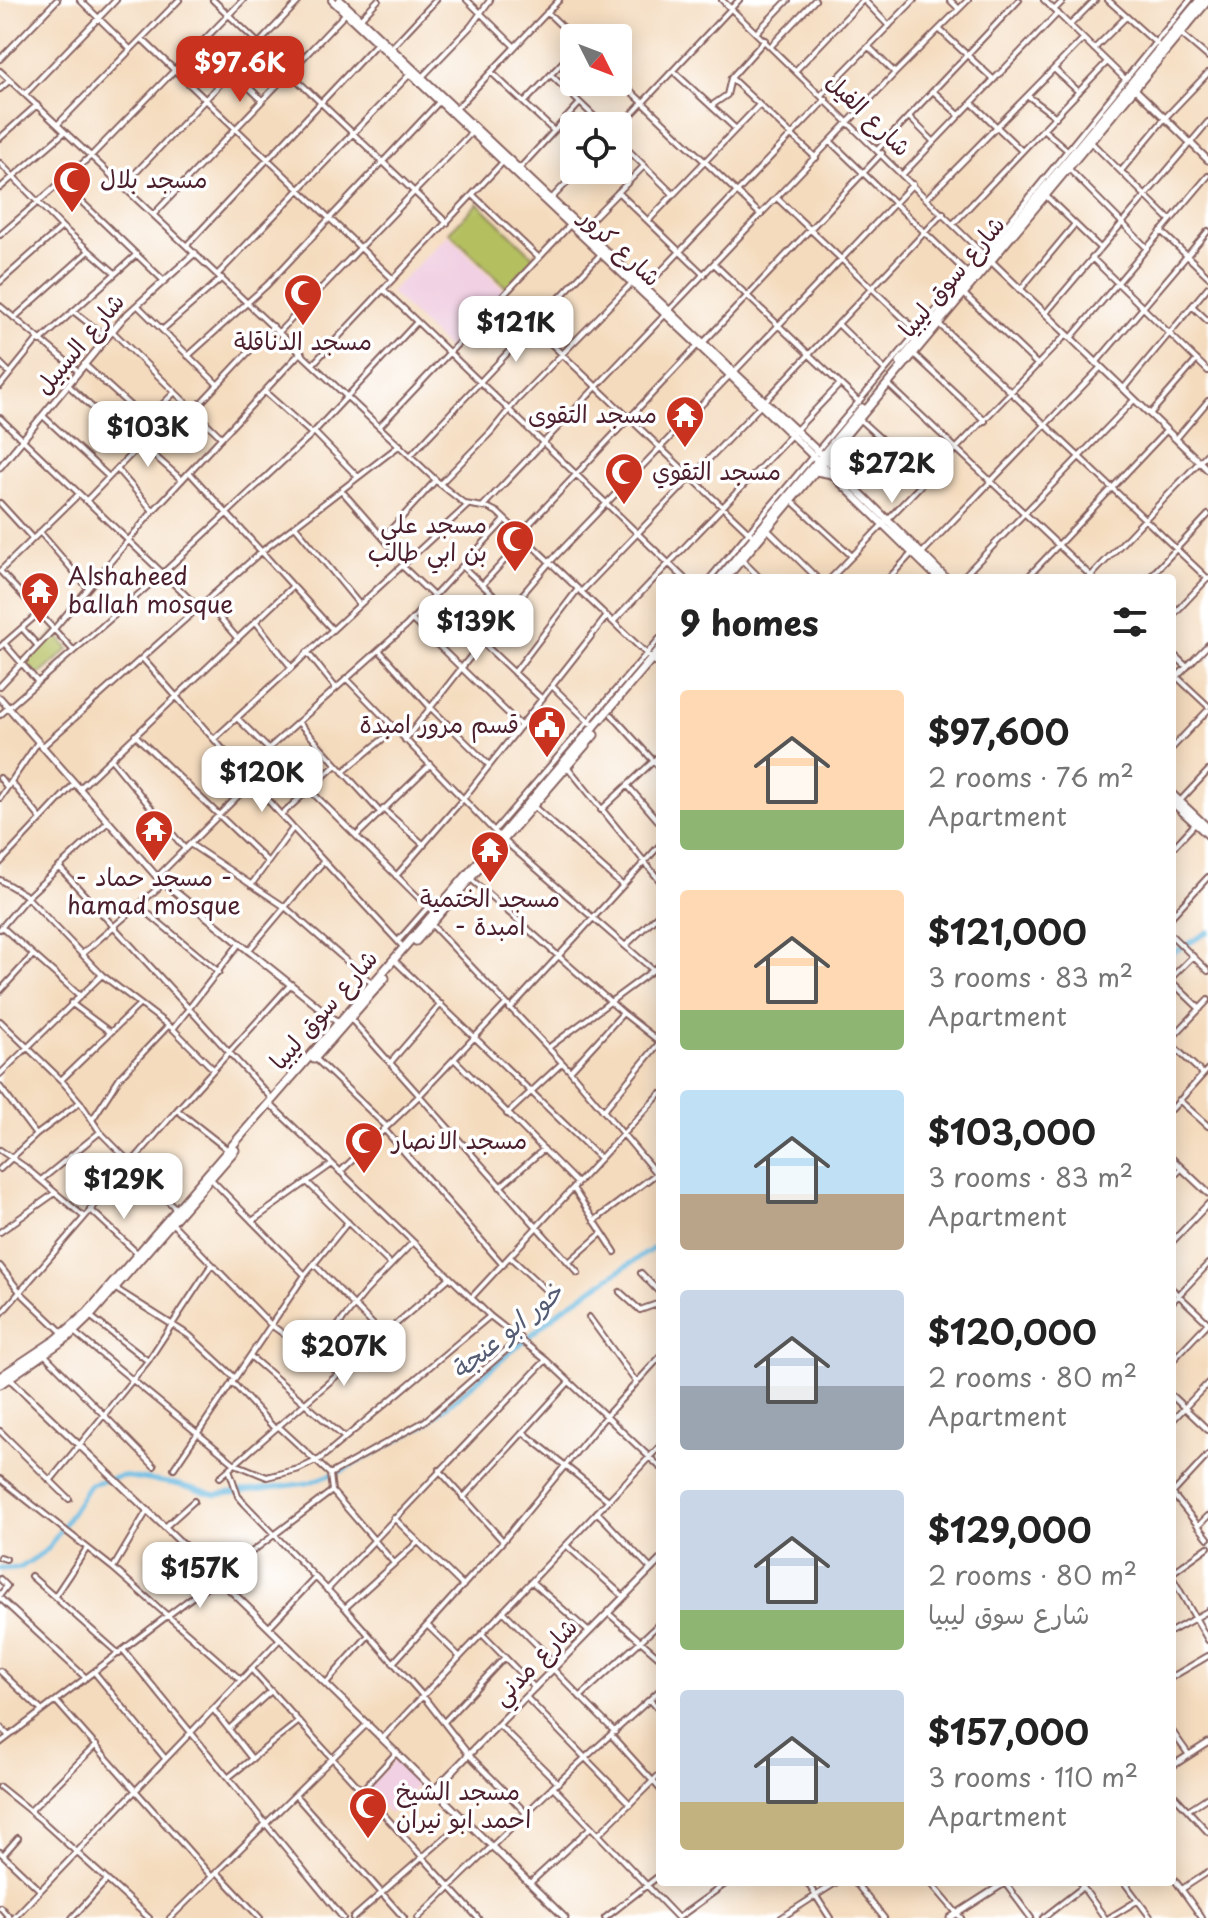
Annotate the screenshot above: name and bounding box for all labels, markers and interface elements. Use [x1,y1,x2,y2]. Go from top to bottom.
north arrow [560,24,632,96]
map controls [560,24,632,184]
pin: $97.6K [175,36,305,104]
text: $97.6K [194,42,286,81]
street label: شارع الفيل [818,64,920,164]
button: locate [560,112,632,184]
mosque icon: مسجد بلال [51,159,93,214]
place label: مسجد بلال [100,160,207,196]
street label: شارع كرور [570,198,670,295]
street label: شارع سوق ليبيا [889,207,1013,345]
mosque icon: مسجد الدناقلة [282,272,324,327]
street label: شارع السبيل [25,284,133,402]
pin: $121K [460,296,572,364]
text: $121K [477,302,555,341]
place label: مسجد الدناقلة [234,322,372,358]
temple icon: مسجد التقوى [664,394,706,449]
place label: مسجد التقوى [528,395,657,431]
pin: $103K [92,401,204,469]
text: $103K [107,407,189,446]
pin: $272K [836,437,948,505]
text: $272K [849,443,936,482]
mosque icon: مسجد التقوي [603,451,645,506]
place label: مسجد التقوي [652,452,781,489]
place label: مسجد علي بن ابي طالب [368,505,487,574]
mosque icon: مسجد علي بن ابي طالب [494,518,536,573]
place label: Alshaheed ballah mosque [68,557,233,621]
temple icon: Alshaheed ballah mosque [19,570,61,625]
pin: $139K [420,595,532,663]
text: 9 homes [680,596,819,648]
icon: filters [1108,600,1152,644]
text: $139K [437,601,516,640]
public building icon: قسم مرور امبدة [526,704,568,759]
place label: قسم مرور امبدة [360,705,519,743]
text: $97,600 [928,705,1069,757]
icon: home [744,722,840,818]
pin: $120K [206,746,318,814]
text: $120K [220,752,304,791]
text: 2 rooms · 76 m² [928,757,1134,796]
text: Apartment [928,796,1067,835]
temple icon: - مسجد حماد - hamad mosque [133,808,175,863]
temple icon: مسجد الختمية - امبدة [469,829,511,884]
place label: - مسجد حماد - hamad mosque [67,858,241,922]
place label: مسجد الختمية - امبدة [420,879,560,943]
text: $121,000 [928,905,1087,957]
icon: home [744,922,840,1018]
street label: شارع سوق ليبيا [260,941,386,1077]
text: 3 rooms · 83 m² [928,957,1133,996]
text: Apartment [928,996,1067,1035]
text: $103,000 [928,1105,1096,1157]
mosque icon: مسجد الانصار [343,1120,385,1175]
place label: مسجد الانصار [390,1121,527,1157]
icon: home [744,1122,840,1218]
pin: $129K [68,1153,180,1221]
text: 3 rooms · 83 m² [928,1157,1133,1196]
text: $129K [84,1159,164,1198]
text: Apartment [928,1196,1067,1235]
water label: خور ابو عنجة [441,1271,572,1387]
text: $120,000 [928,1305,1097,1357]
pin: $207K [288,1320,400,1388]
icon: home [744,1322,840,1418]
text: $207K [301,1326,387,1365]
text: 2 rooms · 80 m² [928,1357,1137,1396]
text: Apartment [928,1396,1067,1435]
text: $129,000 [928,1503,1091,1555]
icon: home [744,1522,840,1618]
pin: $157K [144,1542,256,1610]
text: $157K [160,1548,240,1587]
text: 2 rooms · 80 m² [928,1555,1137,1594]
text: شارع سوق ليبيا [928,1594,1090,1633]
street label: شارع مدني [483,1609,588,1716]
text: $157,000 [928,1705,1089,1757]
icon: home [744,1722,840,1818]
text: 3 rooms · 110 m² [928,1757,1138,1796]
place label: مسجد الشيخ احمد ابو نيران [396,1772,531,1836]
mosque icon: مسجد الشيخ احمد ابو نيران [347,1785,389,1840]
text: Apartment [928,1796,1067,1835]

